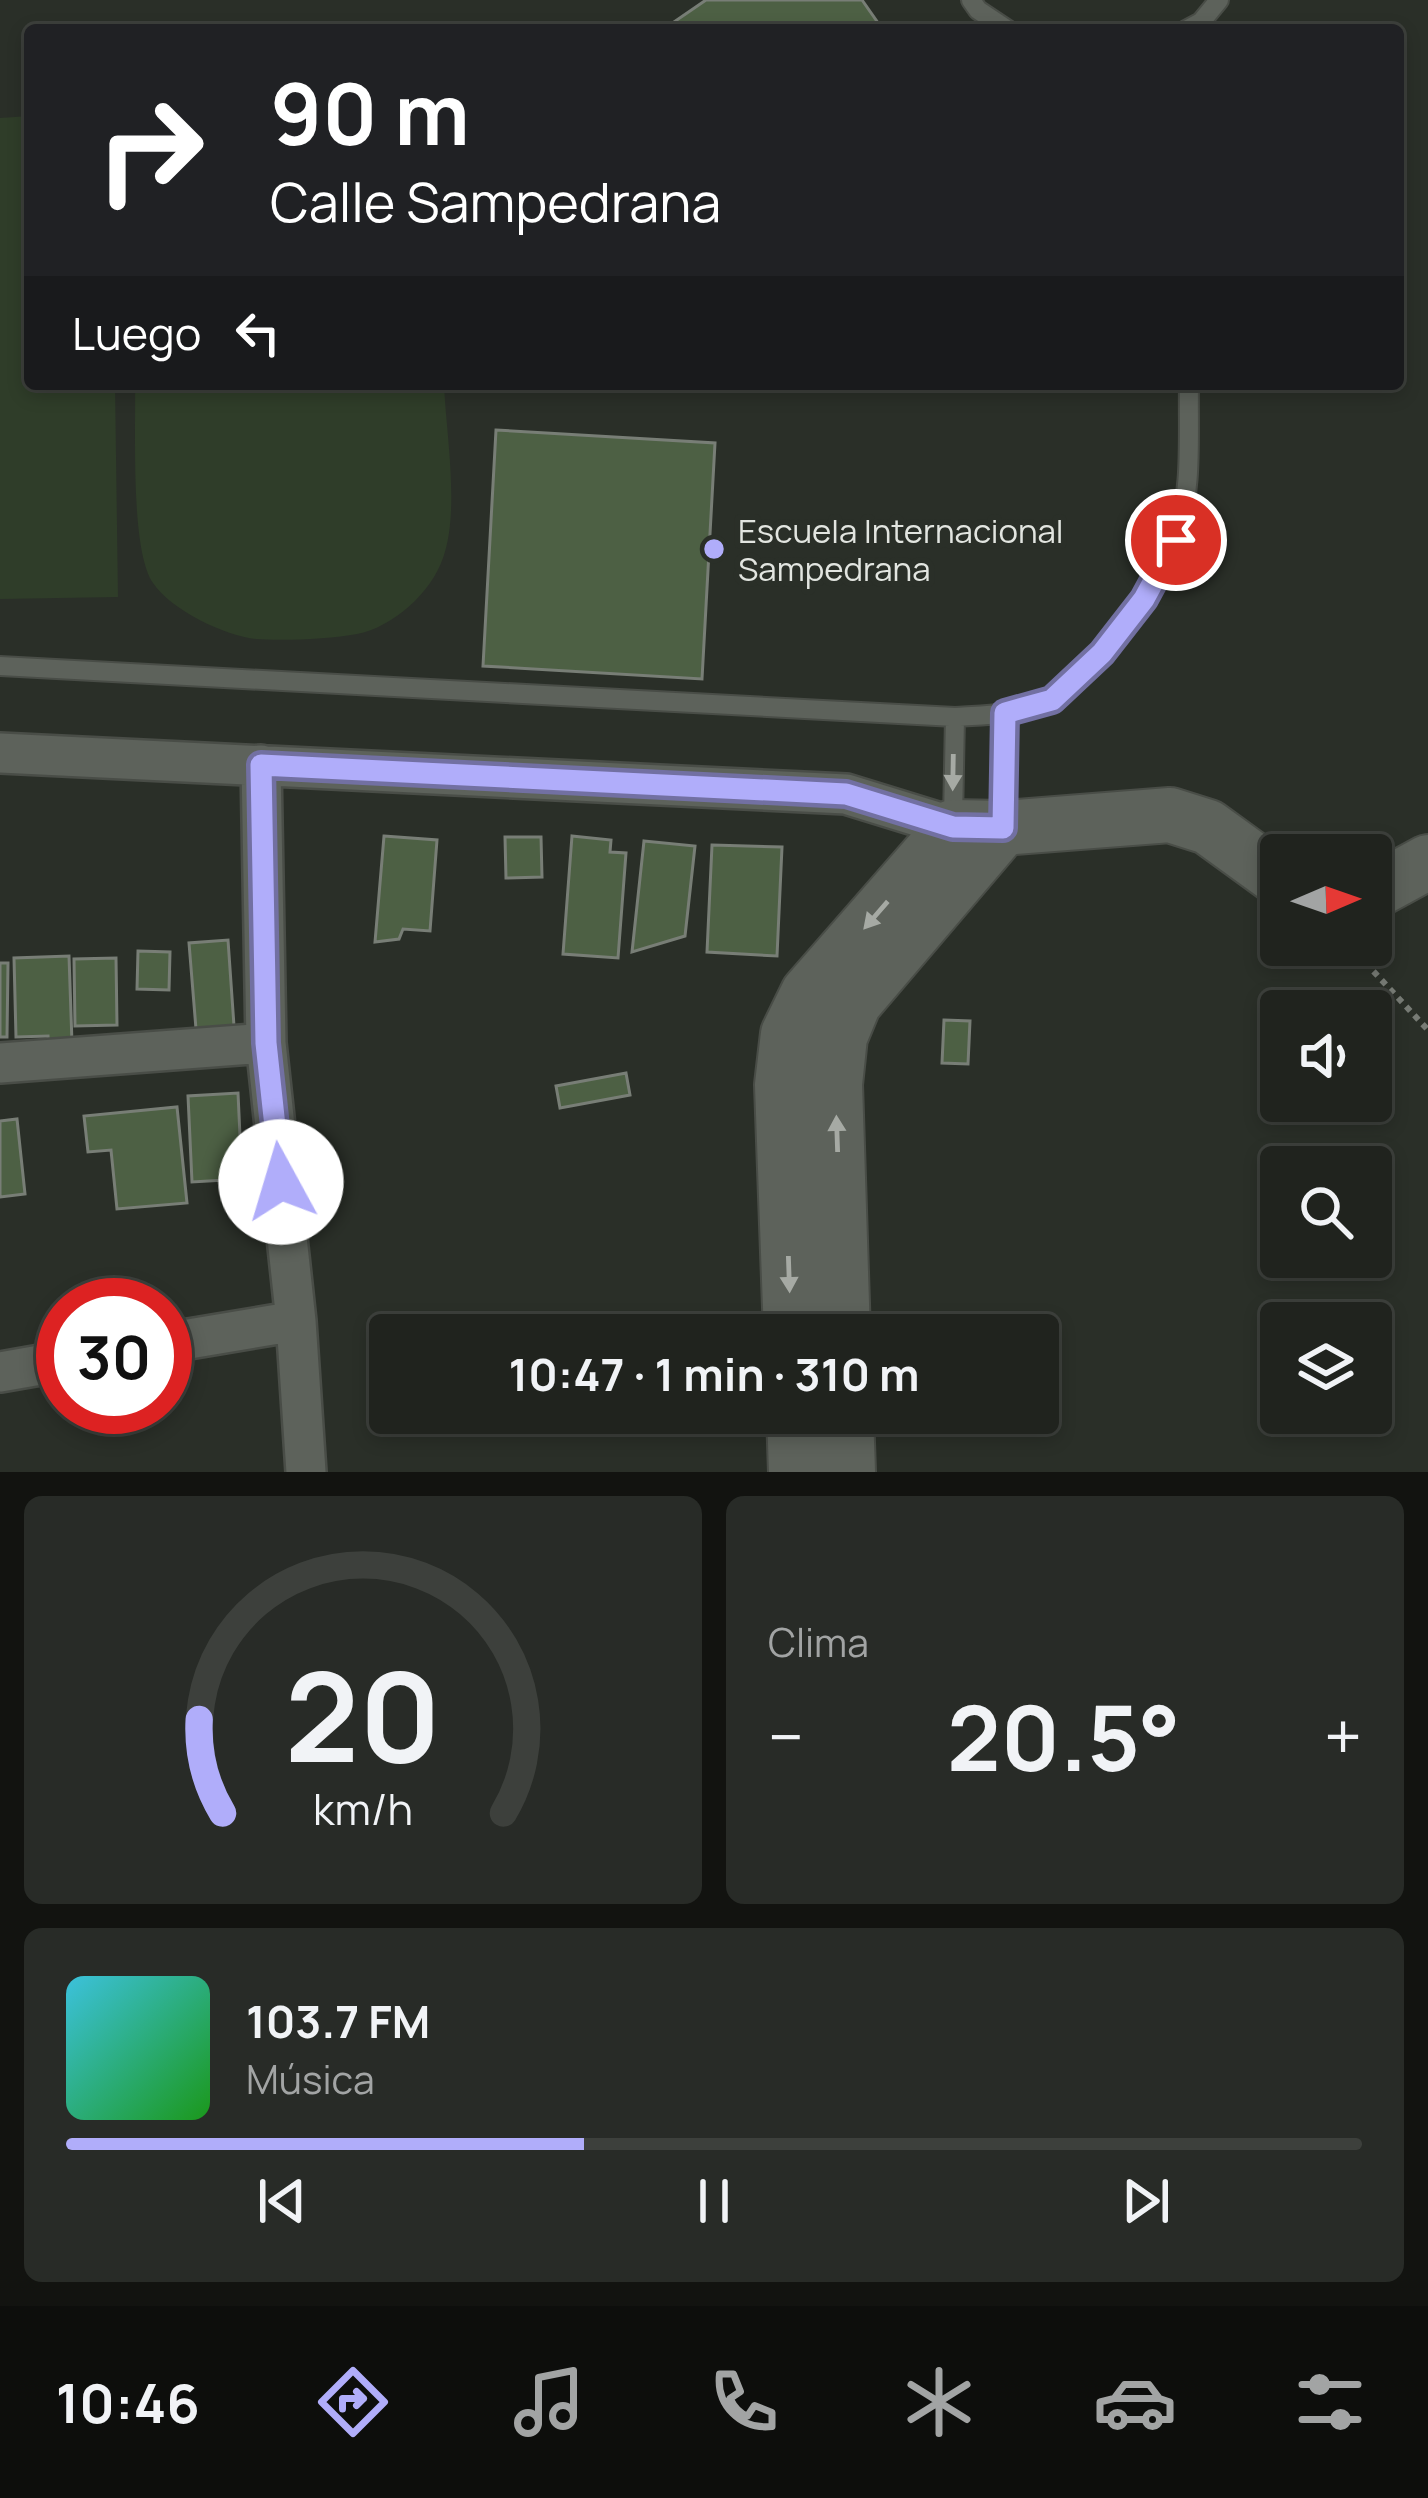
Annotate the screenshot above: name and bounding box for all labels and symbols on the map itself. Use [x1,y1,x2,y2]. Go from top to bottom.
pin [1125,489,1227,591]
place label: Escuela Internacional Sampedrana [738,508,1064,591]
marker: Escuela Internacional Sampedrana [701,536,727,562]
one-way arrow [944,754,963,792]
north arrow [1260,834,1392,966]
one-way arrow [863,900,890,930]
one-way arrow [827,1114,846,1152]
position arrow [218,1119,344,1245]
one-way arrow [779,1256,798,1294]
speed limit sign: 30 [36,1278,192,1434]

